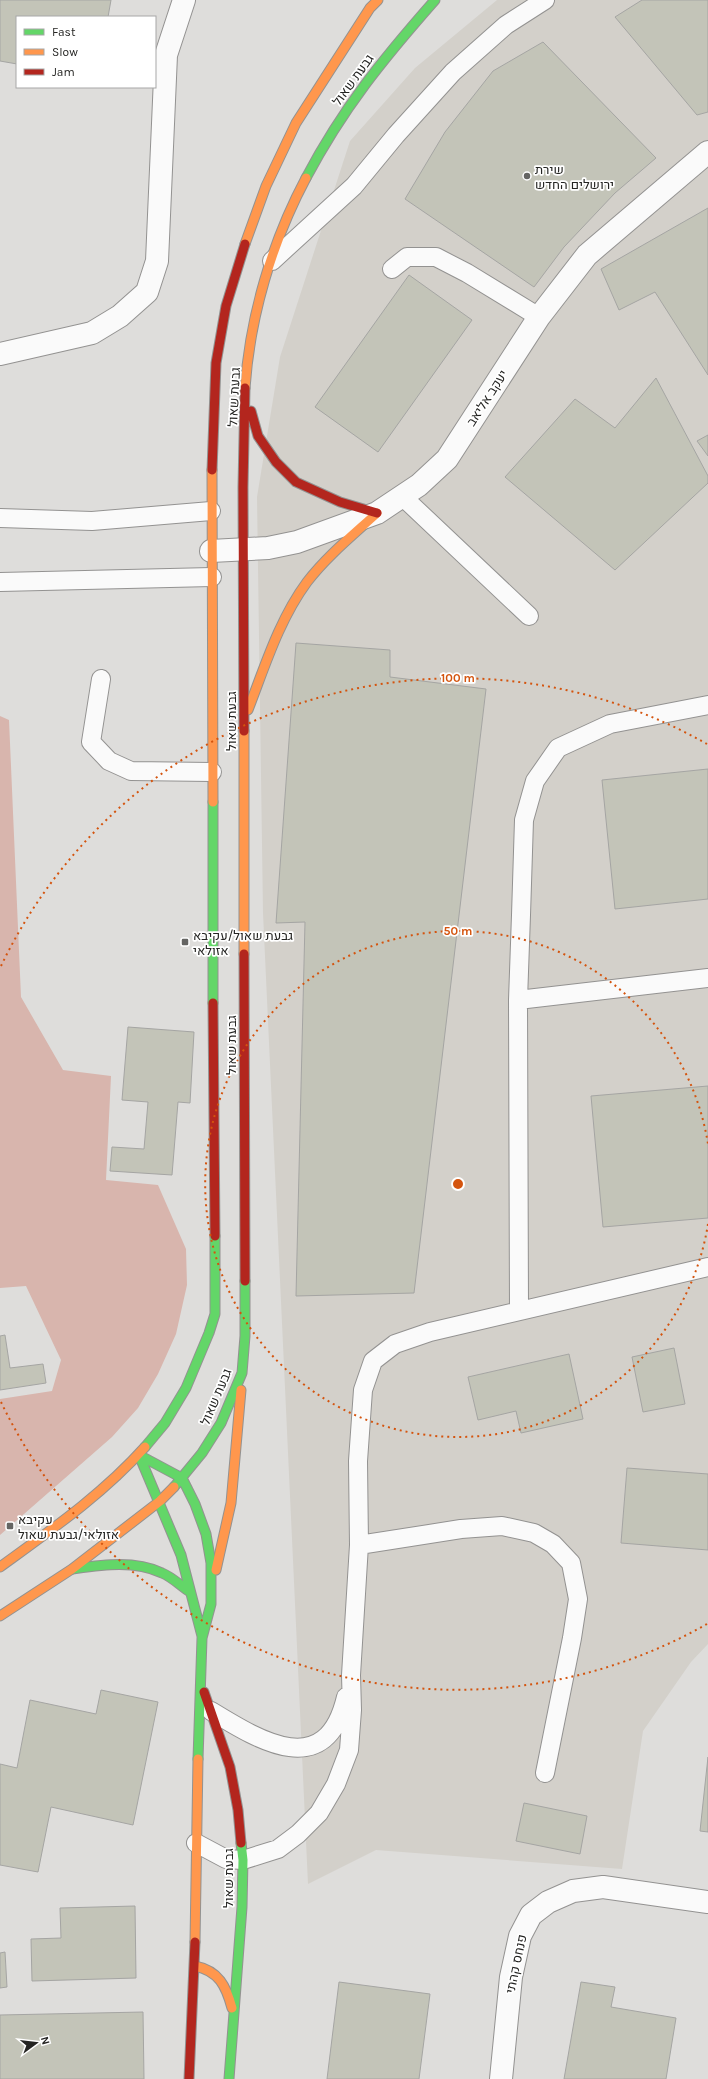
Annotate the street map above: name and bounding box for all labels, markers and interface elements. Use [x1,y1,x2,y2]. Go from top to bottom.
legend [16,16,156,88]
text: Fast [52,25,76,39]
text: Slow [52,45,78,59]
street label: גבעת שאול [329,51,377,109]
text: Jam [52,65,75,79]
place label: שירת ירושלים החדש [535,162,614,192]
marker: שירת ירושלים החדש [522,171,532,181]
street label: גבעת שאול [225,367,243,427]
street label: יעקב אליאב [463,367,511,429]
text: 100 m [441,671,475,685]
street label: גבעת שאול [224,691,239,751]
text: 50 m [444,924,473,938]
place label: גבעת שאול/עקיבא אזולאי [193,928,293,958]
marker: גבעת שאול/עקיבא אזולאי [180,937,190,947]
street label: גבעת שאול [224,1015,239,1075]
centre of rings [451,1177,465,1191]
street label: גבעת שאול [197,1367,235,1427]
place label: עקיבא אזולאי/גבעת שאול [18,1512,119,1542]
marker: עקיבא אזולאי/גבעת שאול [5,1521,15,1531]
street label: גבעת שאול [221,1848,236,1908]
street label: פנחס קהתי [502,1933,530,1995]
north arrow [16,2023,56,2063]
text: N [38,2035,52,2046]

